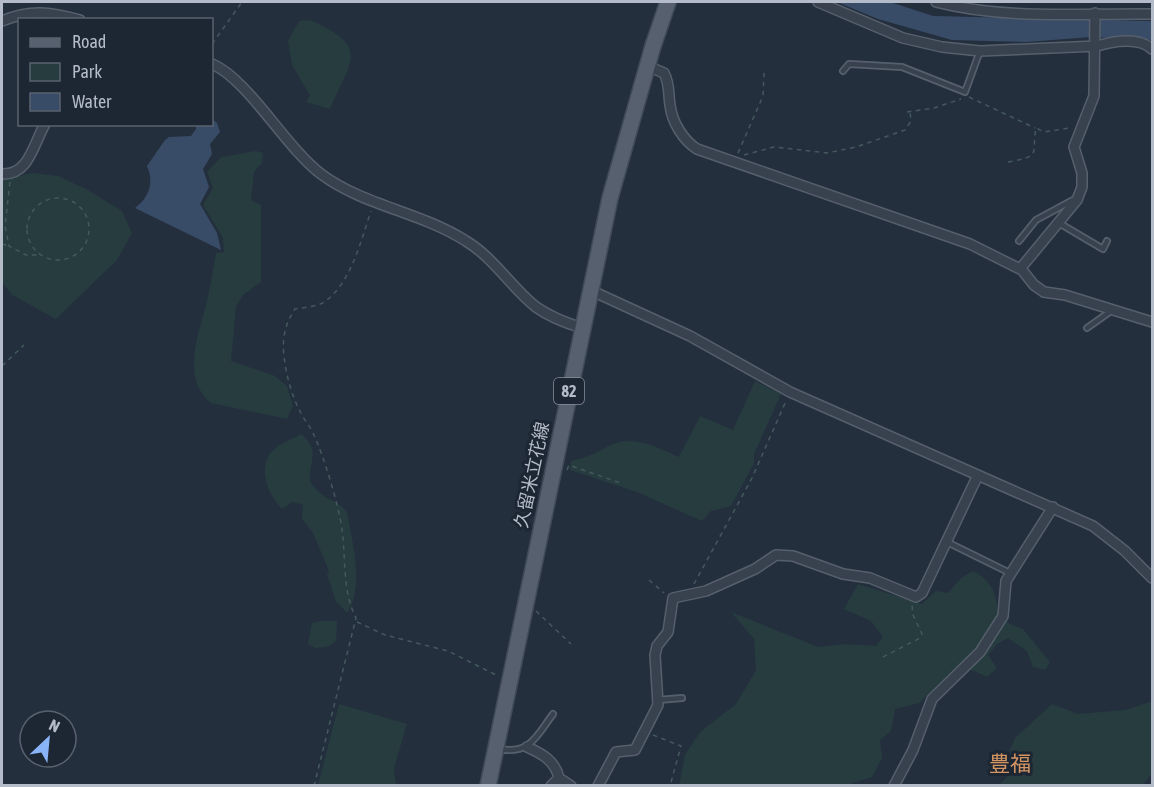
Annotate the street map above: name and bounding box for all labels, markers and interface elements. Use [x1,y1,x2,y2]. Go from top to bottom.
legend [18,18,213,126]
text: Road [72,31,106,52]
text: Park [72,61,102,82]
text: Water [72,91,112,112]
road number: 82 [554,378,584,404]
street label: 久留米立花線 [510,420,553,530]
north arrow [18,709,78,769]
text: N [46,715,63,736]
district label: 豊福 [989,751,1031,775]

